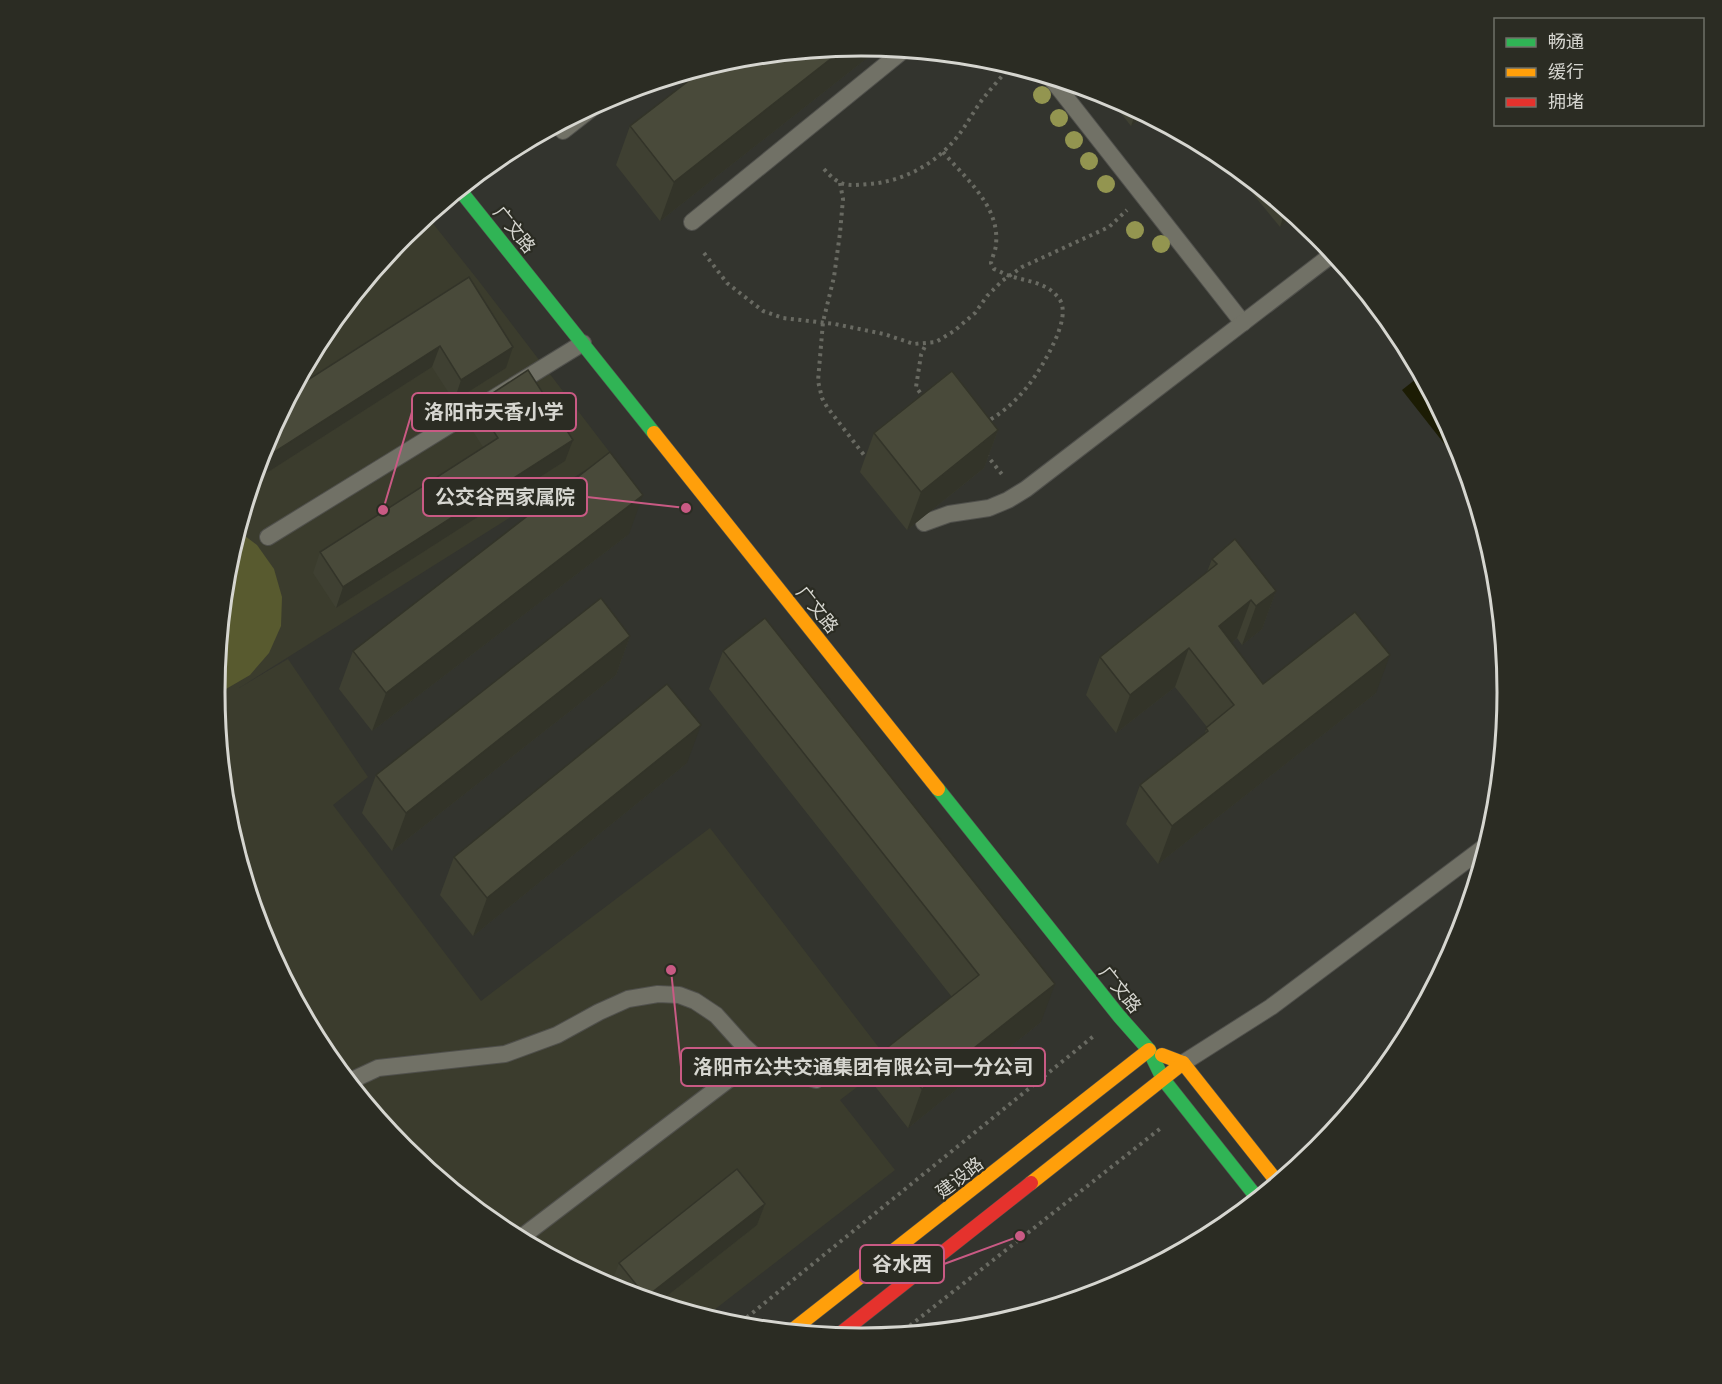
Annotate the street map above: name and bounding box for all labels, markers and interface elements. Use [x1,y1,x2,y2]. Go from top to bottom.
legend [1494,18,1704,126]
text: 畅通 [1548,29,1584,53]
text: 缓行 [1548,59,1584,83]
text: 拥堵 [1548,89,1584,113]
street label: 广文路 [489,200,541,258]
callout: 洛阳市天香小学 [412,393,576,431]
text: 洛阳市天香小学 [424,398,564,425]
callout: 公交谷西家属院 [423,478,587,516]
text: 公交谷西家属院 [435,483,575,510]
street label: 广文路 [792,580,844,638]
street label: 广文路 [1095,960,1147,1018]
callout: 洛阳市公共交通集团有限公司一分公司 [681,1048,1045,1086]
text: 洛阳市公共交通集团有限公司一分公司 [693,1053,1033,1080]
street label: 建设路 [930,1151,988,1203]
callout: 谷水西 [860,1245,944,1283]
text: 谷水西 [872,1250,932,1277]

